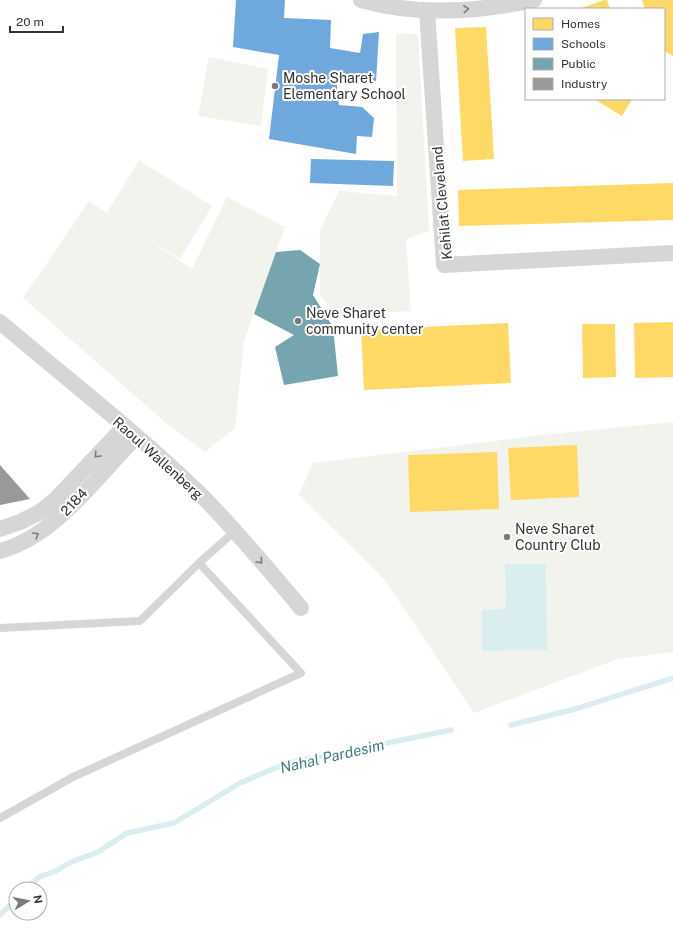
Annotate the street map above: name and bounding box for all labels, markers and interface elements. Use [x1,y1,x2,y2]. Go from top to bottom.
one-way arrow [463,5,469,14]
scale bar [10,8,63,34]
legend [525,8,665,100]
text: 20 m [16,15,44,29]
text: Homes [561,17,600,31]
text: Schools [561,37,606,51]
text: Public [561,57,596,71]
place label: Moshe Sharet Elementary School [283,70,406,102]
text: Industry [561,77,608,91]
marker: Moshe Sharet Elementary School [270,81,280,91]
street label: Kehilat Cleveland [429,146,455,260]
place label: Neve Sharet community center [306,305,424,337]
marker: Neve Sharet community center [293,316,303,326]
street label: Raoul Wallenberg [110,414,206,503]
one-way arrow [95,450,102,458]
street label: 2184 [57,485,91,519]
place label: Neve Sharet Country Club [515,521,601,553]
marker: Neve Sharet Country Club [502,532,512,542]
one-way arrow [32,533,39,540]
one-way arrow [256,556,263,564]
water label: Nahal Pardesim [278,736,386,776]
north arrow [8,881,48,921]
text: N [31,894,45,905]

